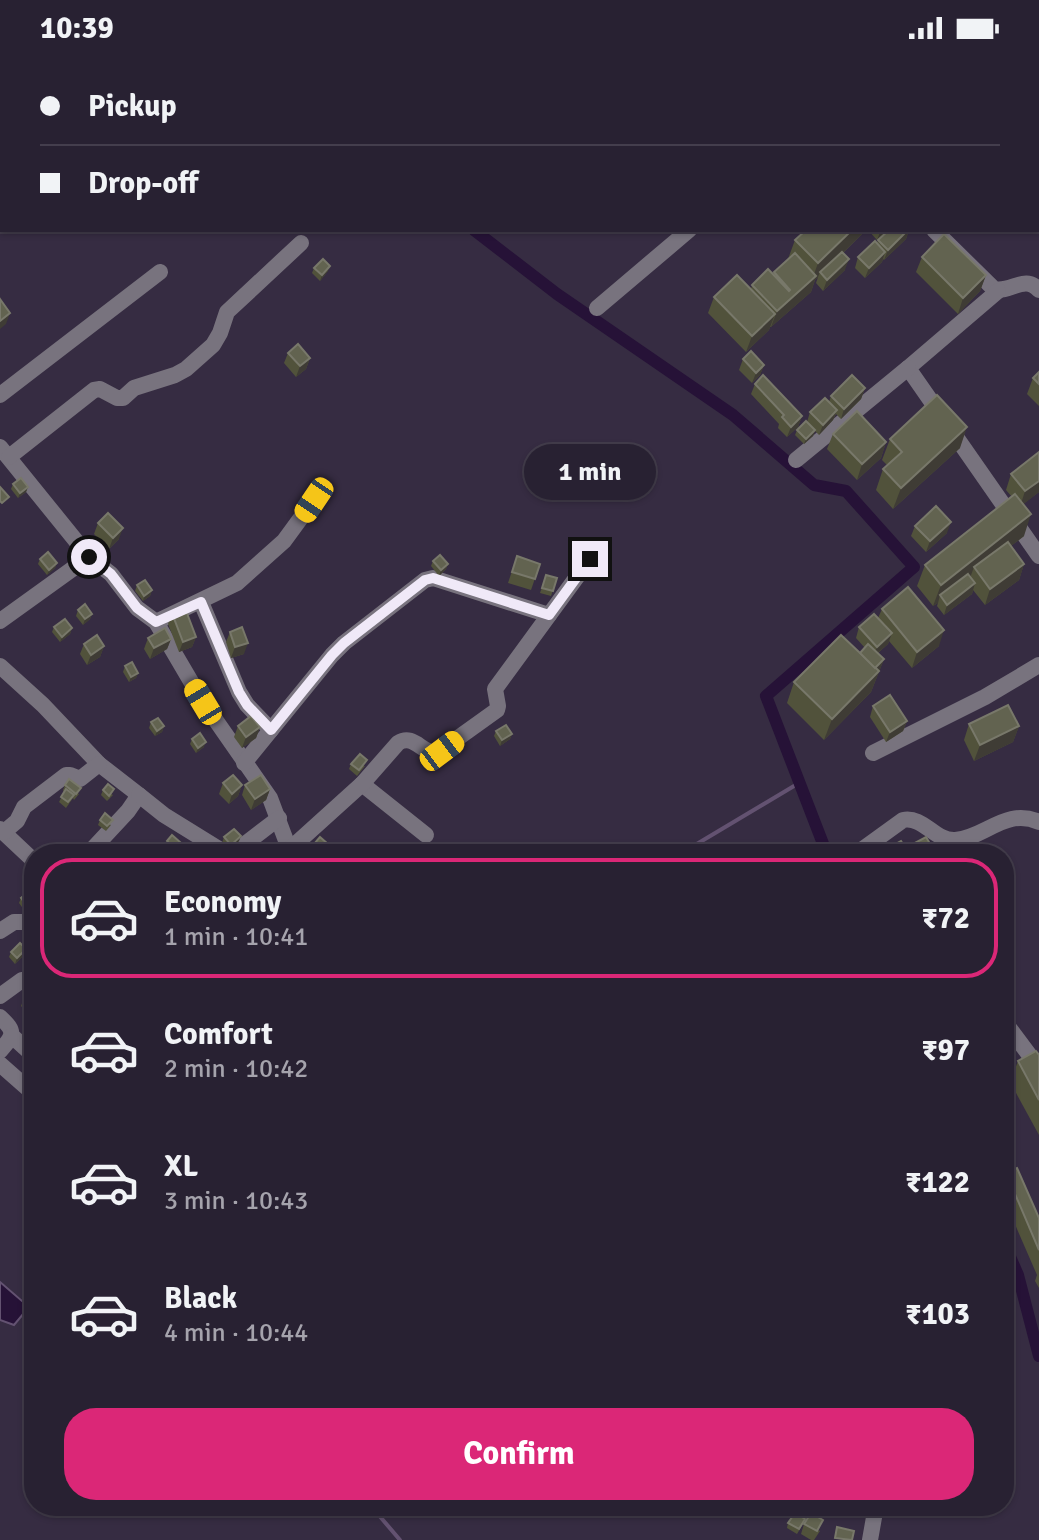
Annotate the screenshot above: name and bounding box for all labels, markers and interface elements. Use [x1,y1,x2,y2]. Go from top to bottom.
text: 10:39 [40,10,114,47]
text: Pickup [88,88,177,125]
text: Drop-off [88,165,198,202]
callout: 1 min [524,443,656,499]
text: 1 min [559,456,621,488]
car [291,473,337,527]
route start [71,539,107,575]
route end [572,541,608,577]
car [180,675,226,729]
car [416,727,468,775]
icon: car [68,882,140,954]
text: Economy [164,884,281,921]
text: ₹72 [921,900,970,937]
text: 1 min · 10:41 [164,921,308,953]
icon: car [68,1014,140,1086]
text: Comfort [164,1016,273,1053]
text: ₹97 [921,1032,970,1069]
text: 2 min · 10:42 [164,1053,308,1085]
icon: car [68,1146,140,1218]
text: XL [164,1148,198,1185]
text: ₹122 [905,1164,970,1201]
text: 3 min · 10:43 [164,1185,308,1217]
icon: car [68,1278,140,1350]
text: Black [164,1280,237,1317]
text: ₹103 [905,1296,970,1333]
text: 4 min · 10:44 [164,1317,308,1349]
button: Confirm [64,1408,974,1500]

